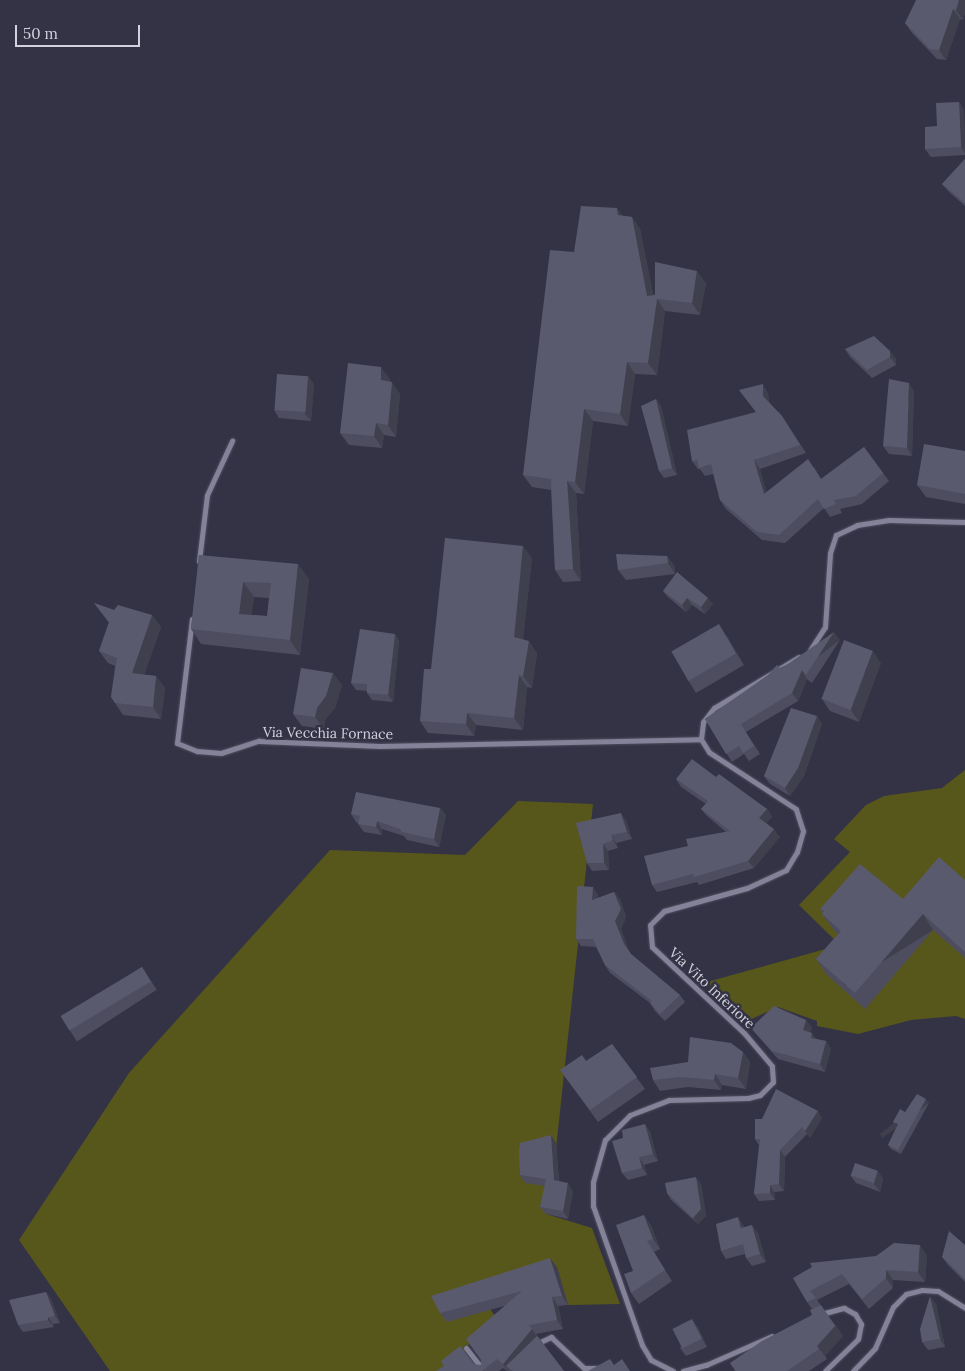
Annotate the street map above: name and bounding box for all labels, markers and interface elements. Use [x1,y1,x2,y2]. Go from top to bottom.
scale bar [18,15,142,47]
text: 50 m [23,24,58,43]
street label: Via Vecchia Fornace [263,723,393,743]
street label: Via Vito Inferiore [666,944,758,1032]

